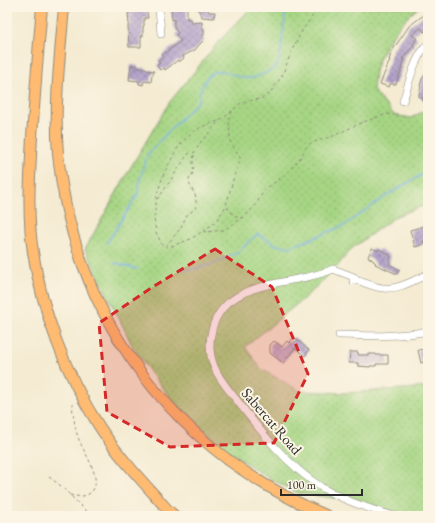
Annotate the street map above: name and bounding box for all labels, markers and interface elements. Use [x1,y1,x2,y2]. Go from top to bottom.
street label: Sabercat Road [238,384,307,459]
scale bar [281,471,362,497]
text: 100 m [287,477,317,493]

